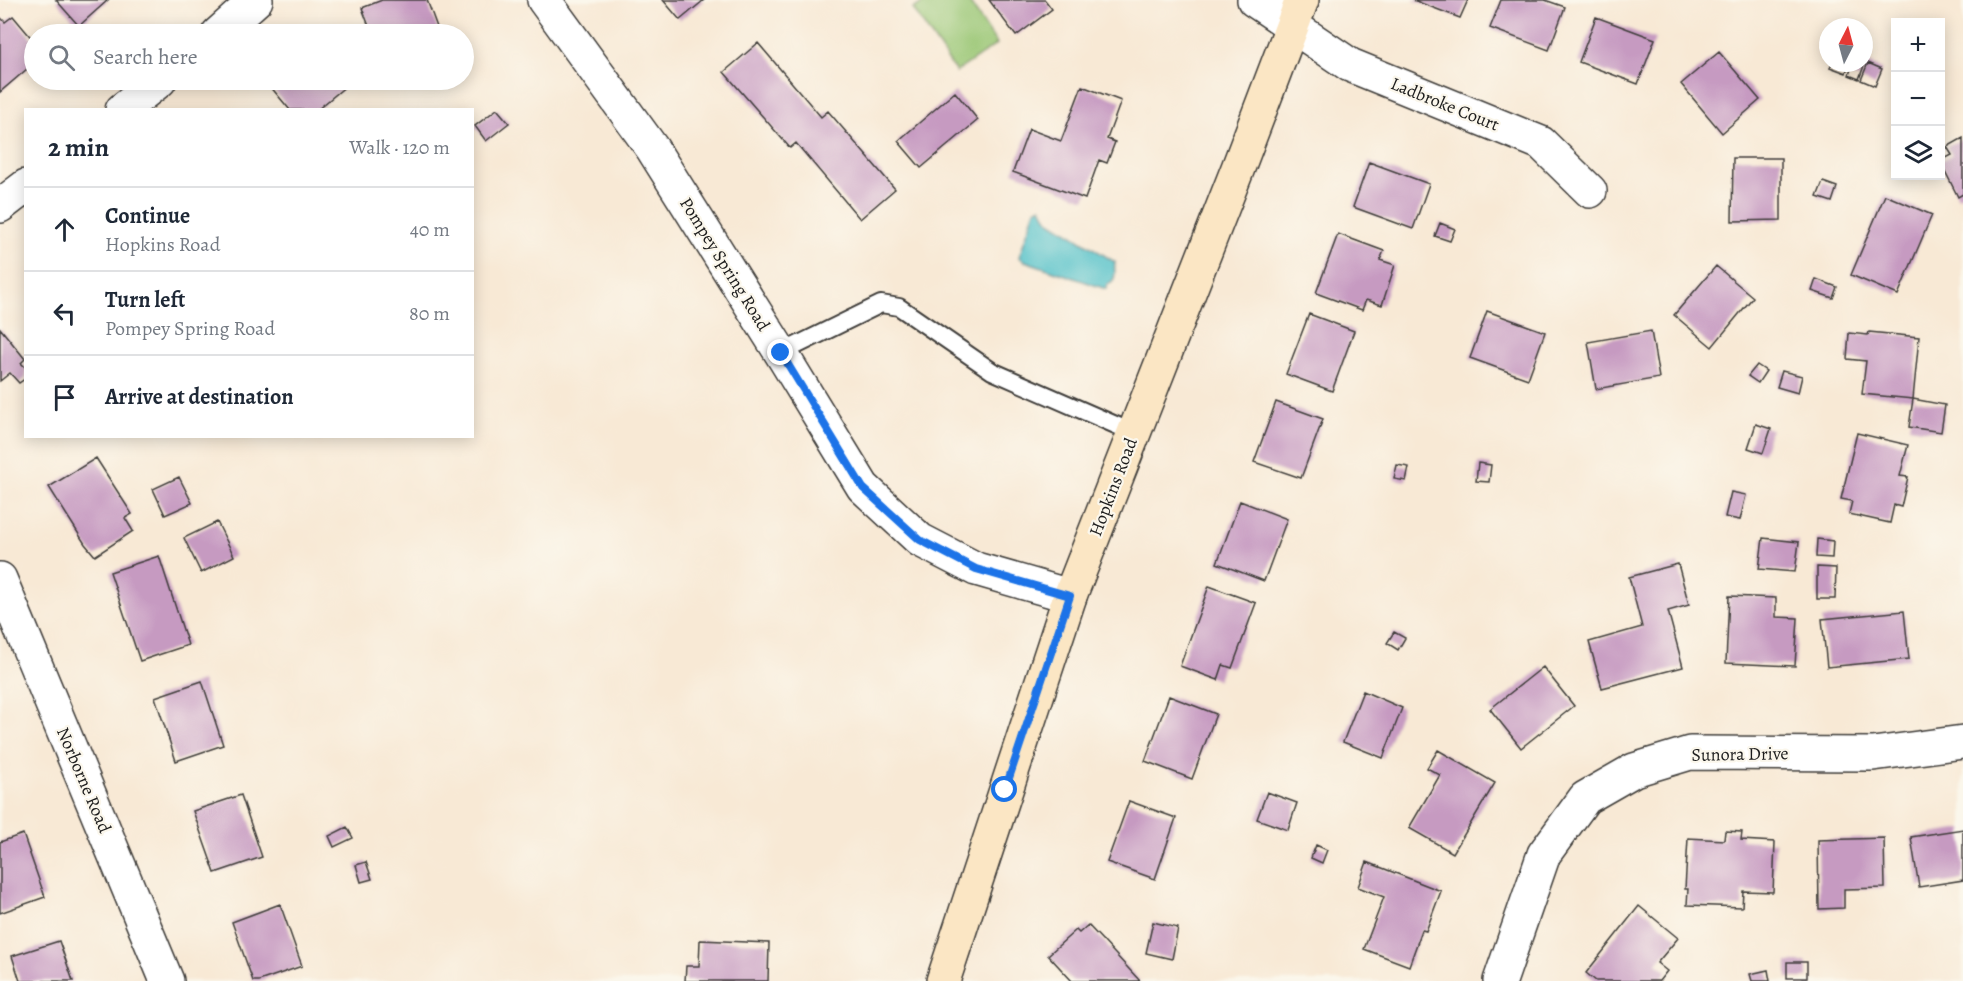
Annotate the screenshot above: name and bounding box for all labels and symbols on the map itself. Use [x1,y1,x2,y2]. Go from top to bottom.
north arrow [1819,18,1873,72]
street label: Ladbroke Court [1387,71,1503,137]
street label: Pompey Spring Road [674,193,776,336]
route end [767,339,793,365]
street label: Hopkins Road [1083,434,1143,540]
street label: Norborne Road [51,724,117,837]
street label: Sunora Drive [1691,741,1789,767]
route start [991,776,1017,802]

